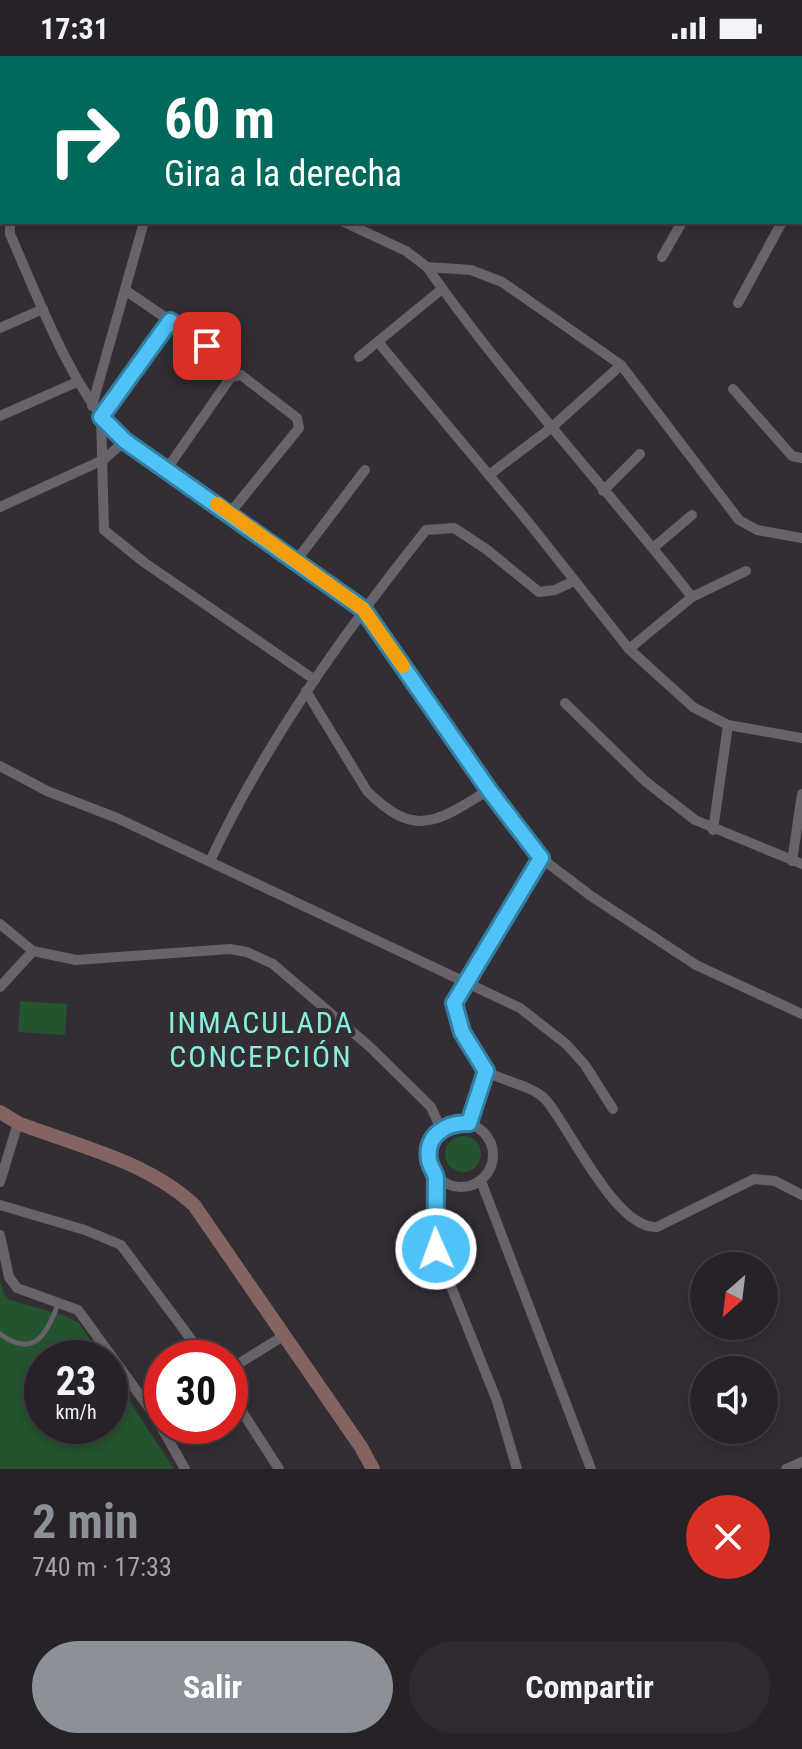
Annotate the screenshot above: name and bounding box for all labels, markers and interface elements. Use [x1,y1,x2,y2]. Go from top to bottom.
text: 17:31 [40,11,109,46]
text: 60 m [164,86,275,152]
icon: right [32,88,136,192]
text: Gira a la derecha [164,153,402,195]
pin [173,312,241,380]
icon: arrive [185,324,229,368]
district label: INMACULADA CONCEPCIÓN [168,1005,354,1074]
position arrow [394,1207,478,1291]
north arrow [690,1252,778,1340]
map controls [690,1252,778,1444]
speed limit sign: 30 [144,1340,248,1444]
button: sound [690,1356,778,1444]
text: 23 [56,1358,96,1405]
text: km/h [55,1400,97,1424]
text: 2 min [32,1493,139,1550]
button: close [686,1495,770,1579]
text: 740 m · 17:33 [32,1552,172,1582]
button: Salir [32,1641,393,1733]
button: Compartir [409,1641,770,1733]

